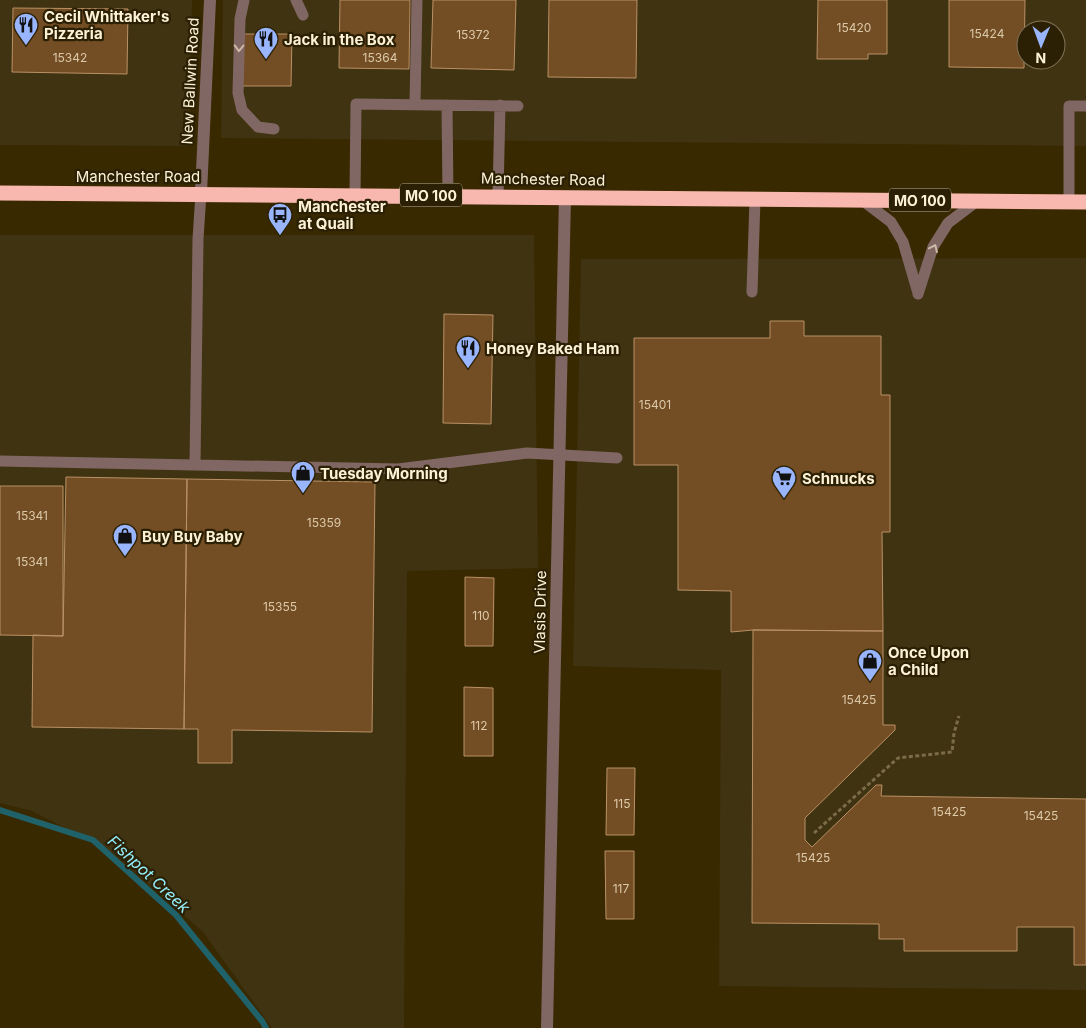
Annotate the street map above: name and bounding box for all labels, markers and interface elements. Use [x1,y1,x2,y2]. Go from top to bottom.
place label: Cecil Whittaker's Pizzeria [44,7,170,43]
restaurant icon: Cecil Whittaker's Pizzeria [13,12,39,46]
street label: New Ballwin Road [177,17,203,145]
house number: 15420 [837,20,871,35]
north arrow [1016,20,1066,70]
restaurant icon: Jack in the Box [253,26,279,60]
house number: 15424 [970,26,1005,41]
house number: 15372 [456,27,490,42]
place label: Jack in the Box [284,30,395,49]
one-way arrow [234,45,244,53]
house number: 15342 [53,50,87,65]
house number: 15364 [363,50,398,65]
text: N [1035,50,1046,67]
street label: Manchester Road [76,167,200,186]
street label: Manchester Road [481,168,605,190]
road number: MO 100 [400,184,462,206]
road number: MO 100 [889,188,951,212]
place label: Manchester at Quail [298,197,386,233]
bus stop icon: Manchester at Quail [267,202,293,236]
one-way arrow [928,244,938,253]
restaurant icon: Honey Baked Ham [455,335,481,369]
place label: Honey Baked Ham [486,339,620,358]
house number: 15401 [639,397,671,412]
shop icon: Tuesday Morning [290,460,316,494]
place label: Tuesday Morning [320,464,448,483]
supermarket icon: Schnucks [771,465,797,499]
place label: Schnucks [802,469,875,488]
house number: 15341 [16,508,48,523]
house number: 15359 [307,515,341,530]
shop icon: Buy Buy Baby [112,523,138,557]
place label: Buy Buy Baby [142,527,243,546]
house number: 15341 [16,554,48,569]
street label: Vlasis Drive [530,570,550,654]
house number: 15355 [263,599,297,614]
house number: 110 [472,608,490,623]
place label: Once Upon a Child [888,643,969,679]
shop icon: Once Upon a Child [857,648,883,682]
house number: 15425 [842,692,876,707]
house number: 112 [470,718,488,733]
house number: 115 [613,796,631,811]
house number: 15425 [932,804,966,819]
house number: 15425 [1024,808,1058,823]
water label: Fishpot Creek [104,831,194,917]
house number: 15425 [796,850,830,865]
house number: 117 [613,881,629,896]

